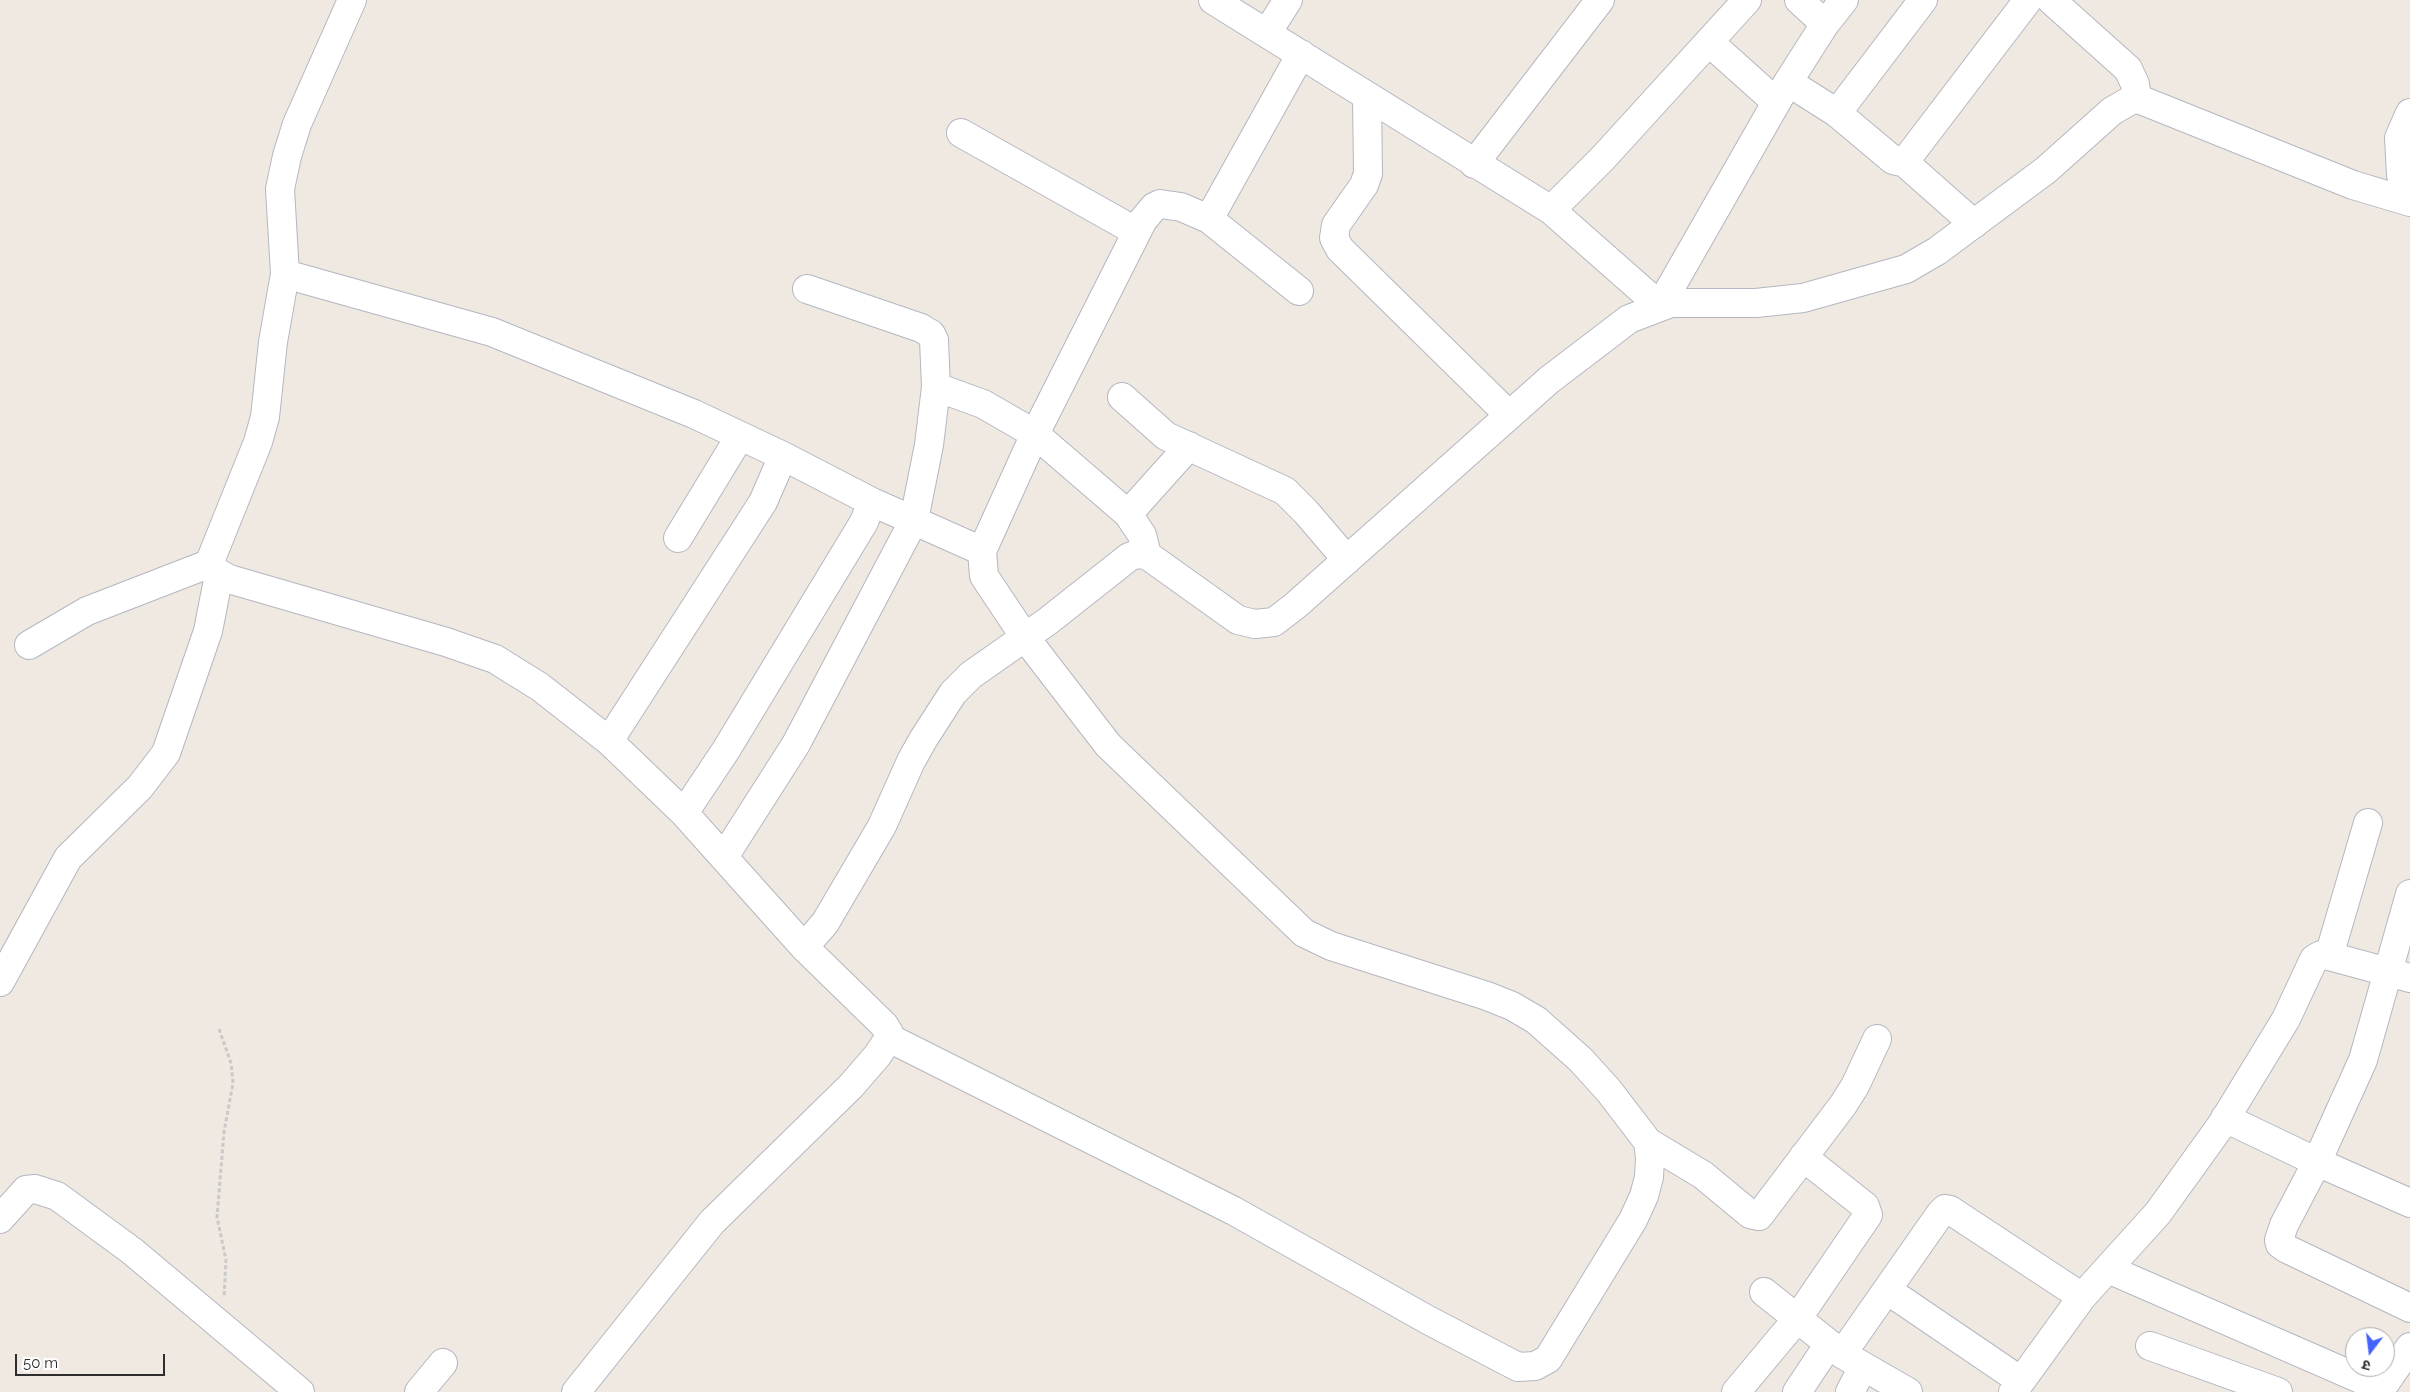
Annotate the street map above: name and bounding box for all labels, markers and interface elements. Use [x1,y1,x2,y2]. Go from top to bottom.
north arrow [2345,1327,2395,1377]
scale bar [18,1344,168,1376]
text: 50 m [23,1354,58,1372]
text: उ [2360,1357,2372,1374]

